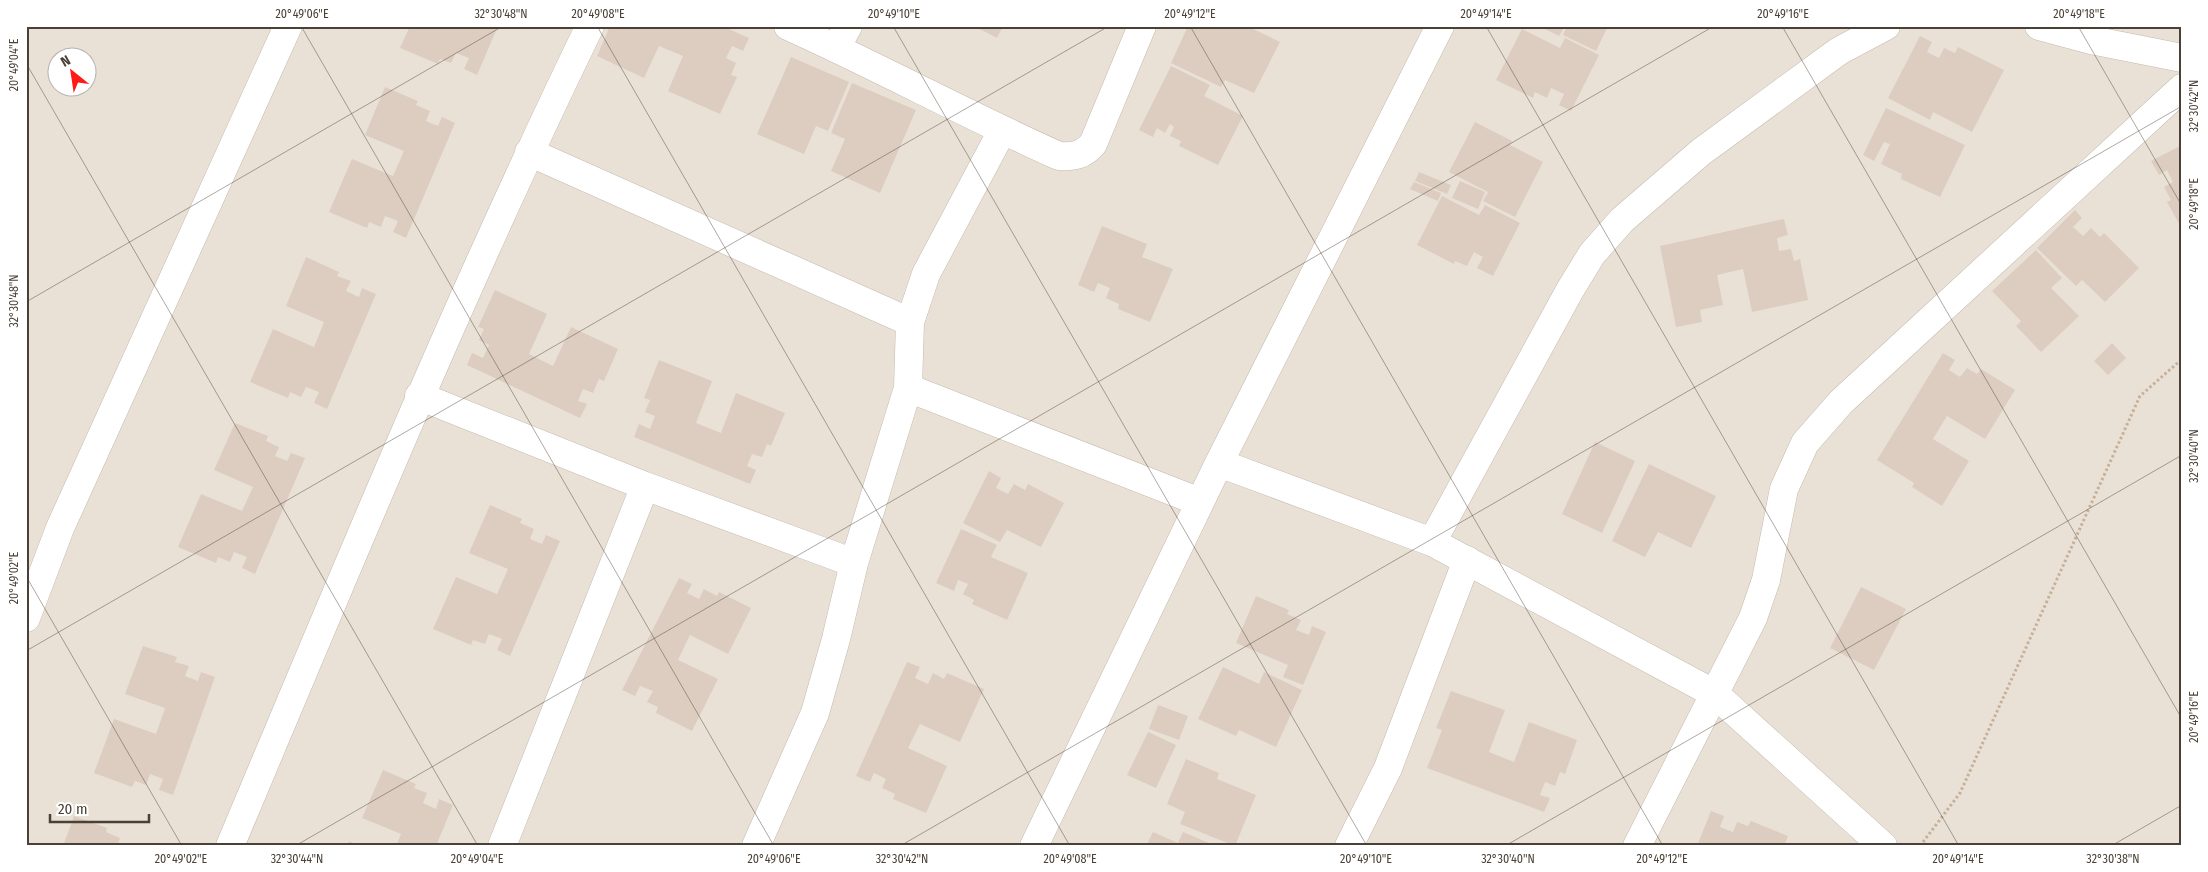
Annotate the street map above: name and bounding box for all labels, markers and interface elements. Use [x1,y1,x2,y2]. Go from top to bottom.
text: 20°49'06"E [275,7,329,21]
text: 32°30'48"N [474,7,528,21]
text: 20°49'08"E [571,7,625,21]
text: 20°49'10"E [868,7,920,21]
text: 20°49'12"E [1164,7,1216,21]
text: 20°49'14"E [1460,7,1512,21]
text: 20°49'16"E [1757,7,1809,21]
text: 20°49'18"E [2053,7,2105,21]
text: 20°49'04"E [7,38,21,91]
north arrow [48,48,98,98]
text: N [58,52,74,71]
text: 32°30'42"N [2187,80,2201,132]
text: 20°49'18"E [2187,178,2201,230]
text: 32°30'48"N [7,274,21,328]
text: 32°30'40"N [2187,429,2201,483]
text: 20°49'02"E [7,551,21,604]
text: 20°49'16"E [2187,691,2201,743]
scale bar [50,792,149,824]
text: 20 m [58,800,88,818]
text: 20°49'02"E [155,852,208,866]
text: 32°30'44"N [271,852,323,866]
text: 20°49'04"E [451,852,504,866]
text: 20°49'06"E [747,852,801,866]
text: 32°30'42"N [876,852,928,866]
text: 20°49'08"E [1043,852,1097,866]
text: 20°49'10"E [1340,852,1392,866]
text: 32°30'40"N [1481,852,1535,866]
text: 20°49'12"E [1636,852,1688,866]
text: 20°49'14"E [1932,852,1984,866]
text: 32°30'38"N [2086,852,2140,866]

